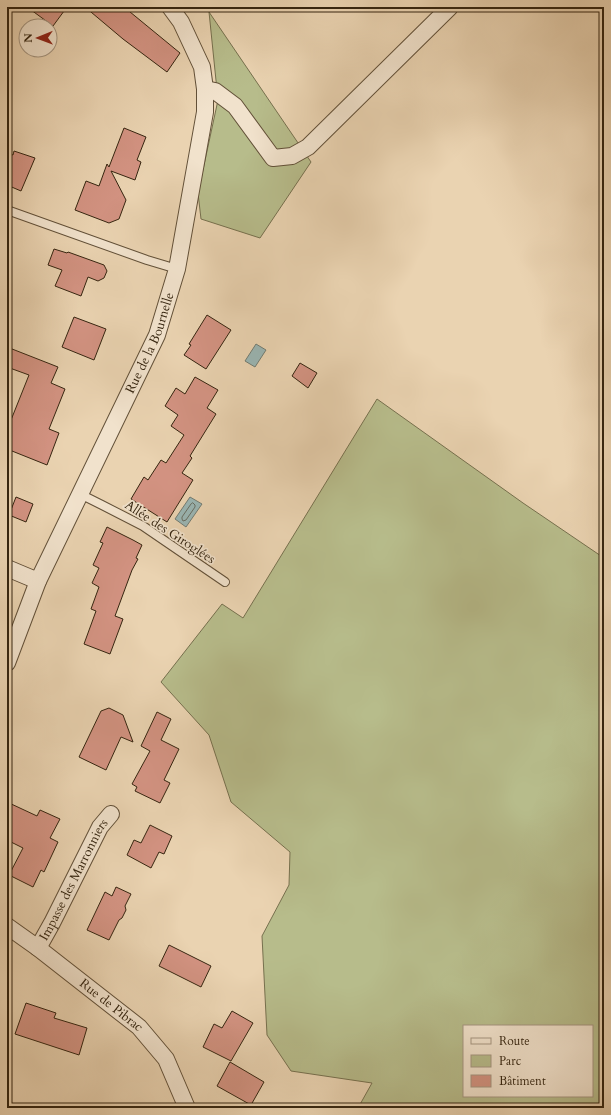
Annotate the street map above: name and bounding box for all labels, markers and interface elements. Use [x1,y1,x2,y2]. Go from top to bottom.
north arrow [18,18,58,58]
text: N [21,33,36,43]
street label: Rue de la Bournelle [121,290,178,396]
street label: Allée des Giroglées [121,496,219,568]
street label: Impasse des Marronniers [35,815,112,944]
street label: Rue de Pibrac [76,975,148,1035]
legend [463,1025,593,1097]
text: Route [499,1033,530,1049]
text: Parc [499,1053,522,1069]
text: Bâtiment [499,1073,546,1089]

